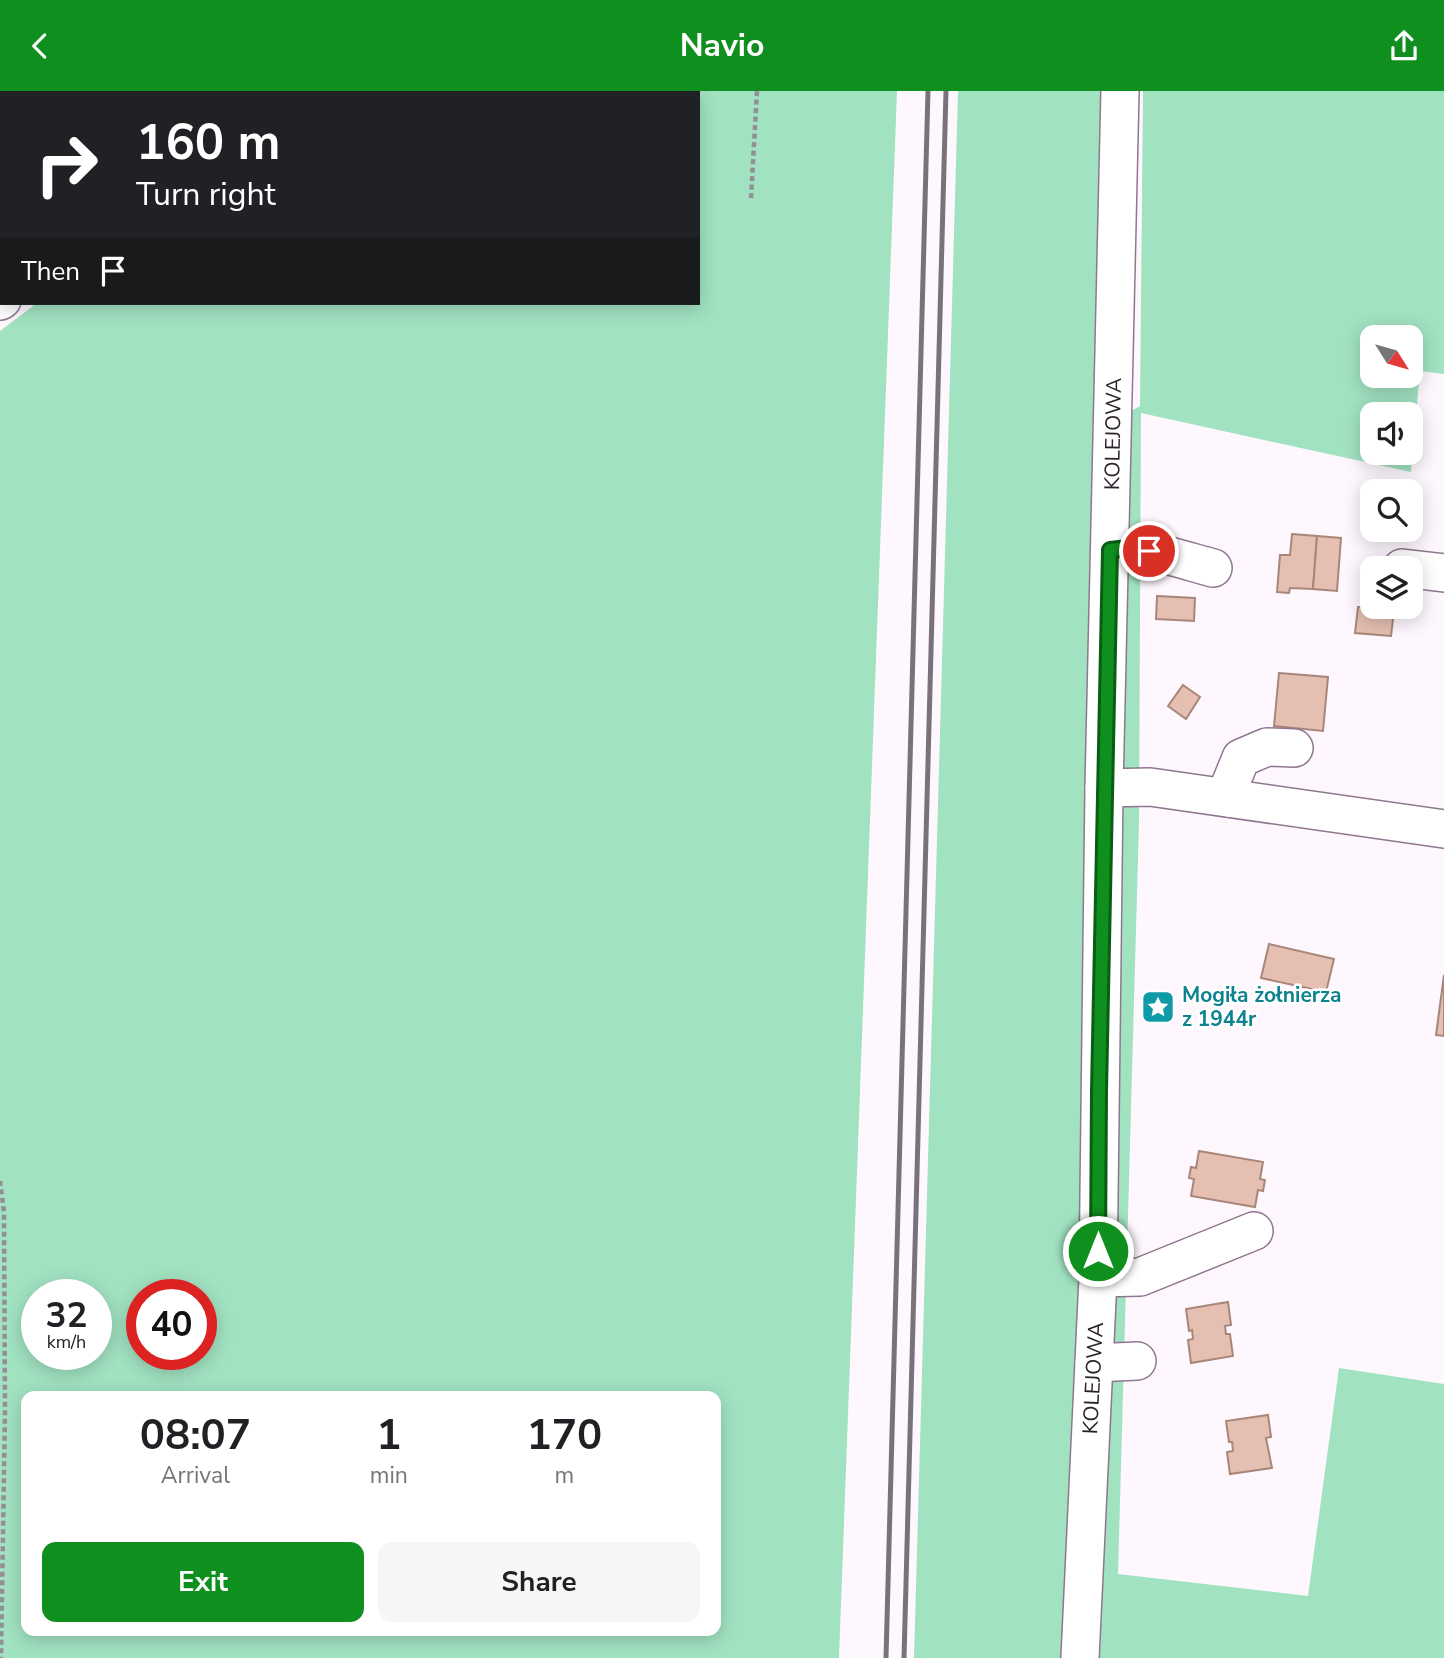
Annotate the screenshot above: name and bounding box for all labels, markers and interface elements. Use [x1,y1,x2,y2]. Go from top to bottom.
text: Navio [680,24,764,67]
icon: back [21,27,59,65]
icon: share [1385,27,1423,65]
text: 160 m [136,109,280,176]
icon: right [21,119,112,210]
text: Turn right [136,173,276,216]
icon: arrive [94,252,132,290]
text: Then [21,254,80,289]
north arrow [1360,325,1423,389]
map controls [1360,325,1423,619]
street label: KOLEJOWA [1098,378,1128,490]
button: sound [1360,402,1423,465]
button: search [1360,479,1423,542]
pin [1119,521,1179,581]
icon: arrive [1130,532,1168,570]
button: layers [1360,556,1423,619]
place label: Mogiła żołnierza z 1944r [1182,981,1341,1033]
place icon: Mogiła żołnierza z 1944r [1139,988,1177,1026]
position arrow [1061,1214,1135,1288]
speed limit sign: 40 [126,1279,217,1370]
text: 32 [45,1292,88,1339]
street label: KOLEJOWA [1076,1321,1110,1435]
text: km/h [47,1330,86,1354]
text: 08:07 [140,1407,251,1464]
text: 1 [376,1407,401,1464]
text: 170 [527,1407,602,1464]
text: Arrival [161,1460,230,1491]
text: min [370,1460,408,1491]
text: m [555,1460,574,1491]
button: Exit [42,1542,364,1622]
button: Share [378,1542,700,1622]

